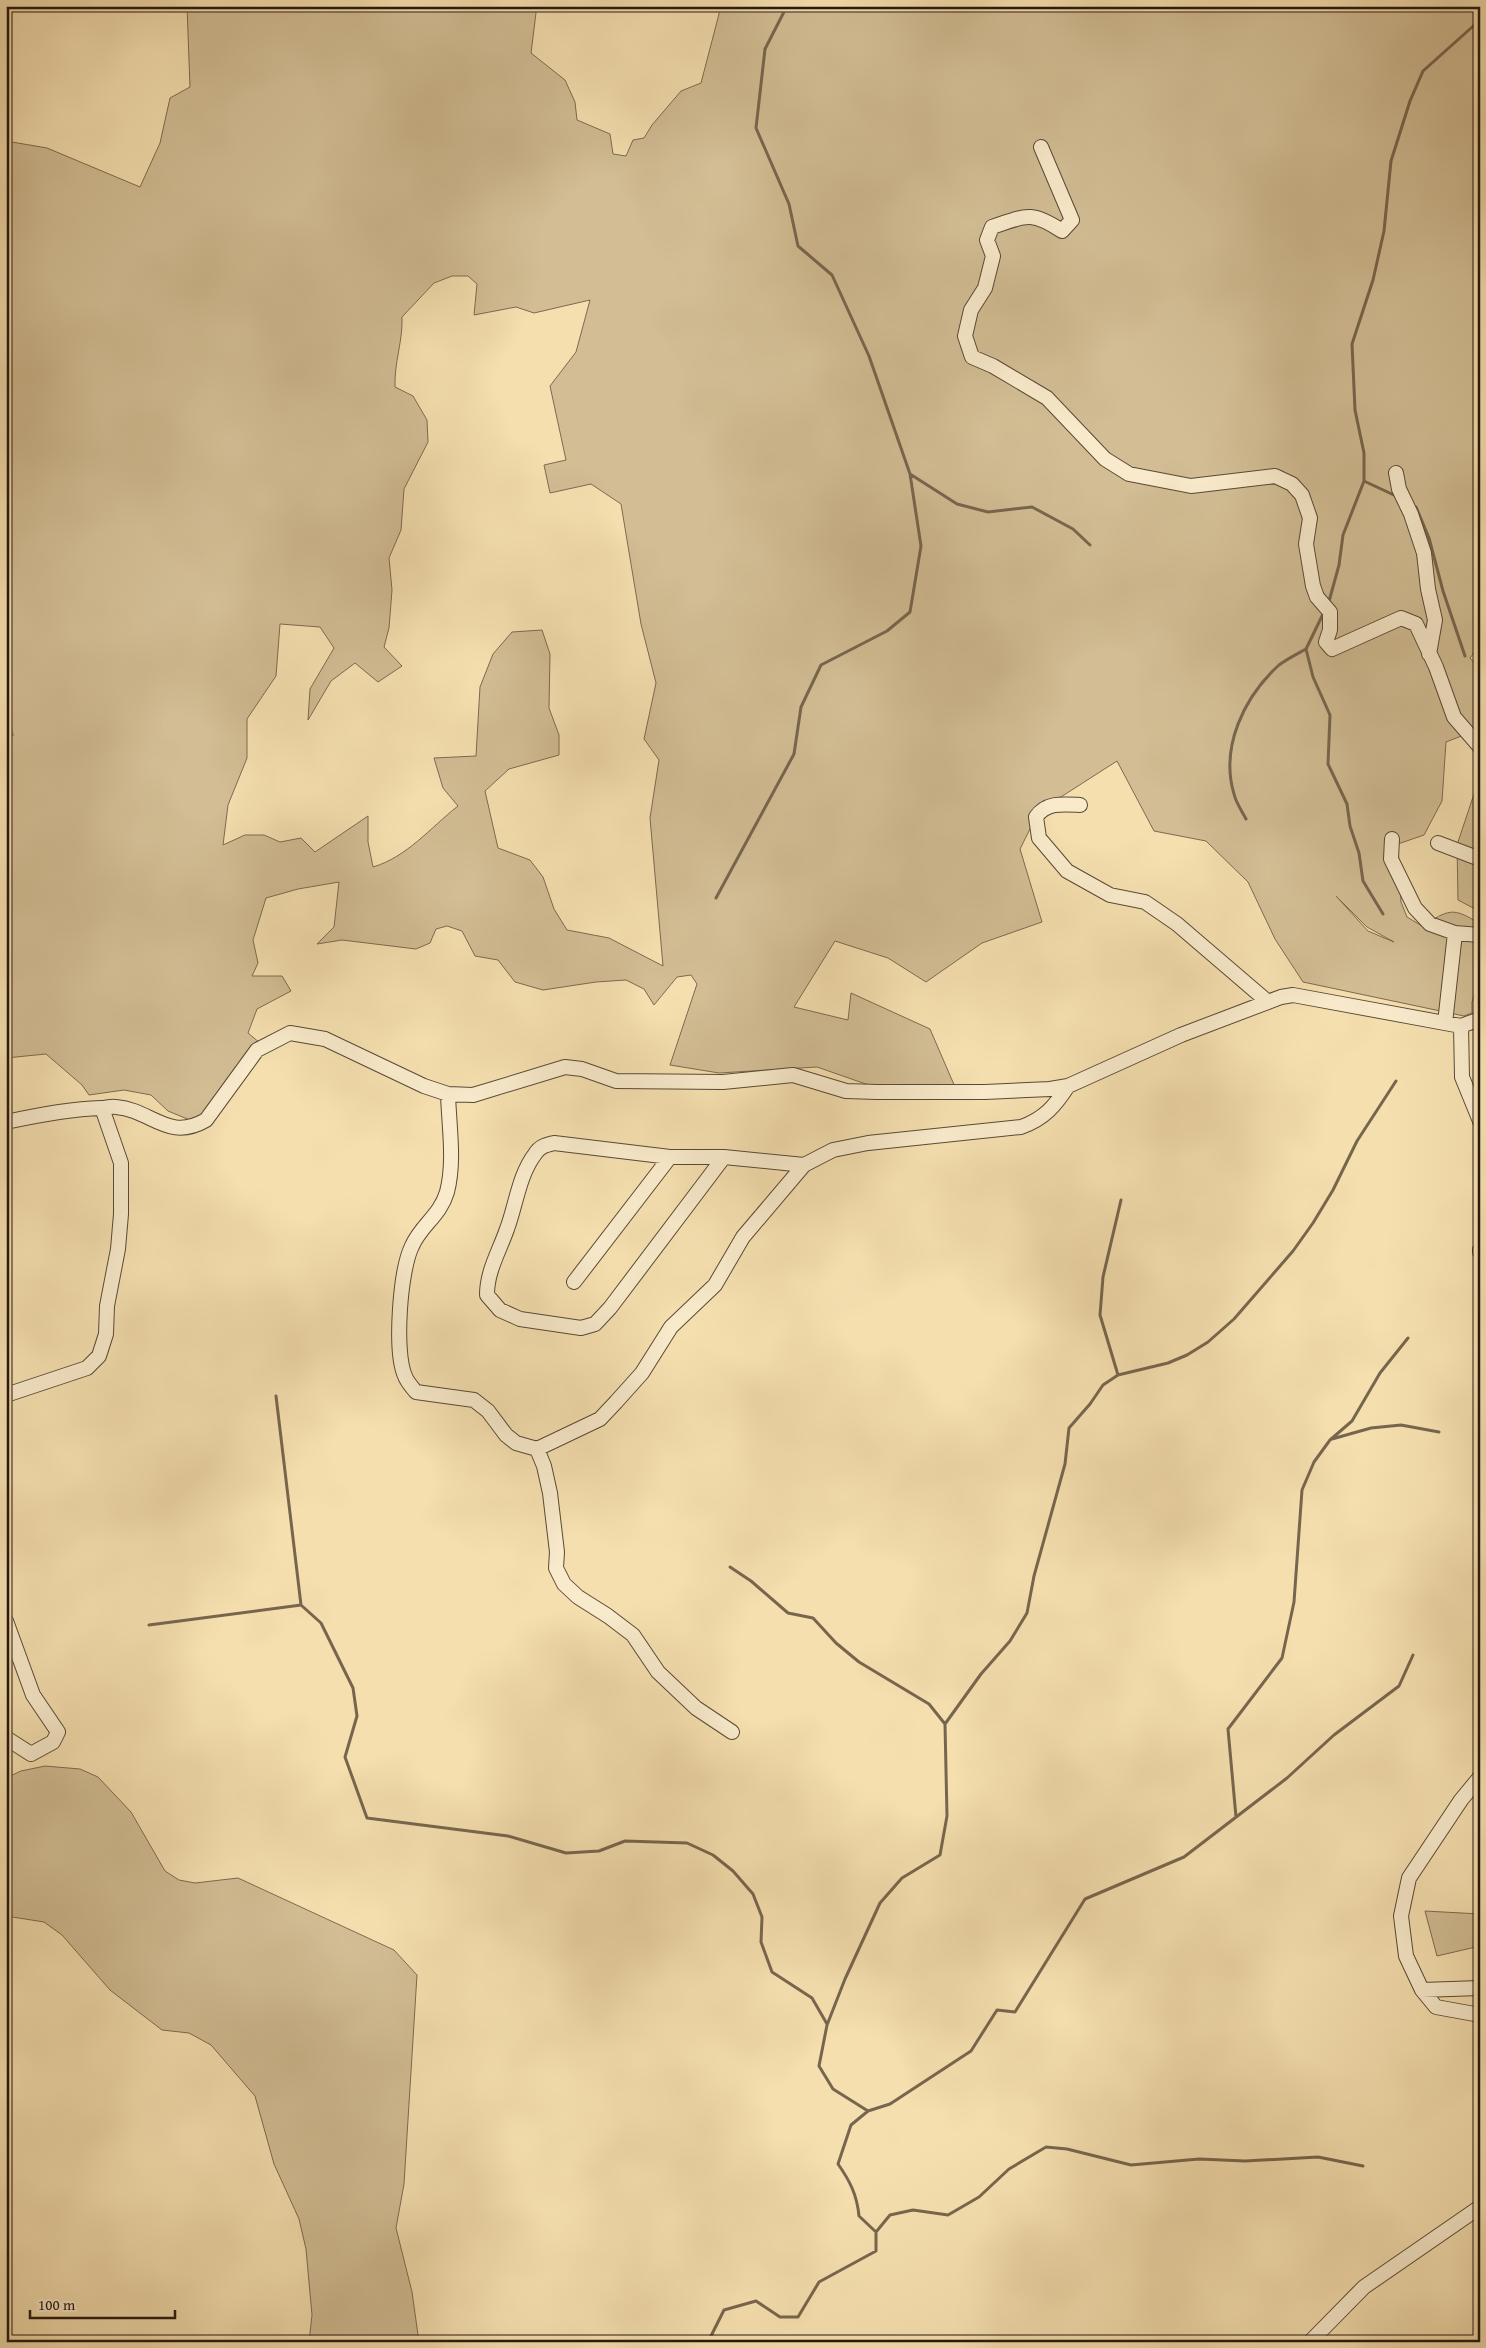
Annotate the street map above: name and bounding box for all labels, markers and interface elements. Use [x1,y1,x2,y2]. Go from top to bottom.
scale bar [30,2288,175,2320]
text: 100 m [38,2294,76,2315]

